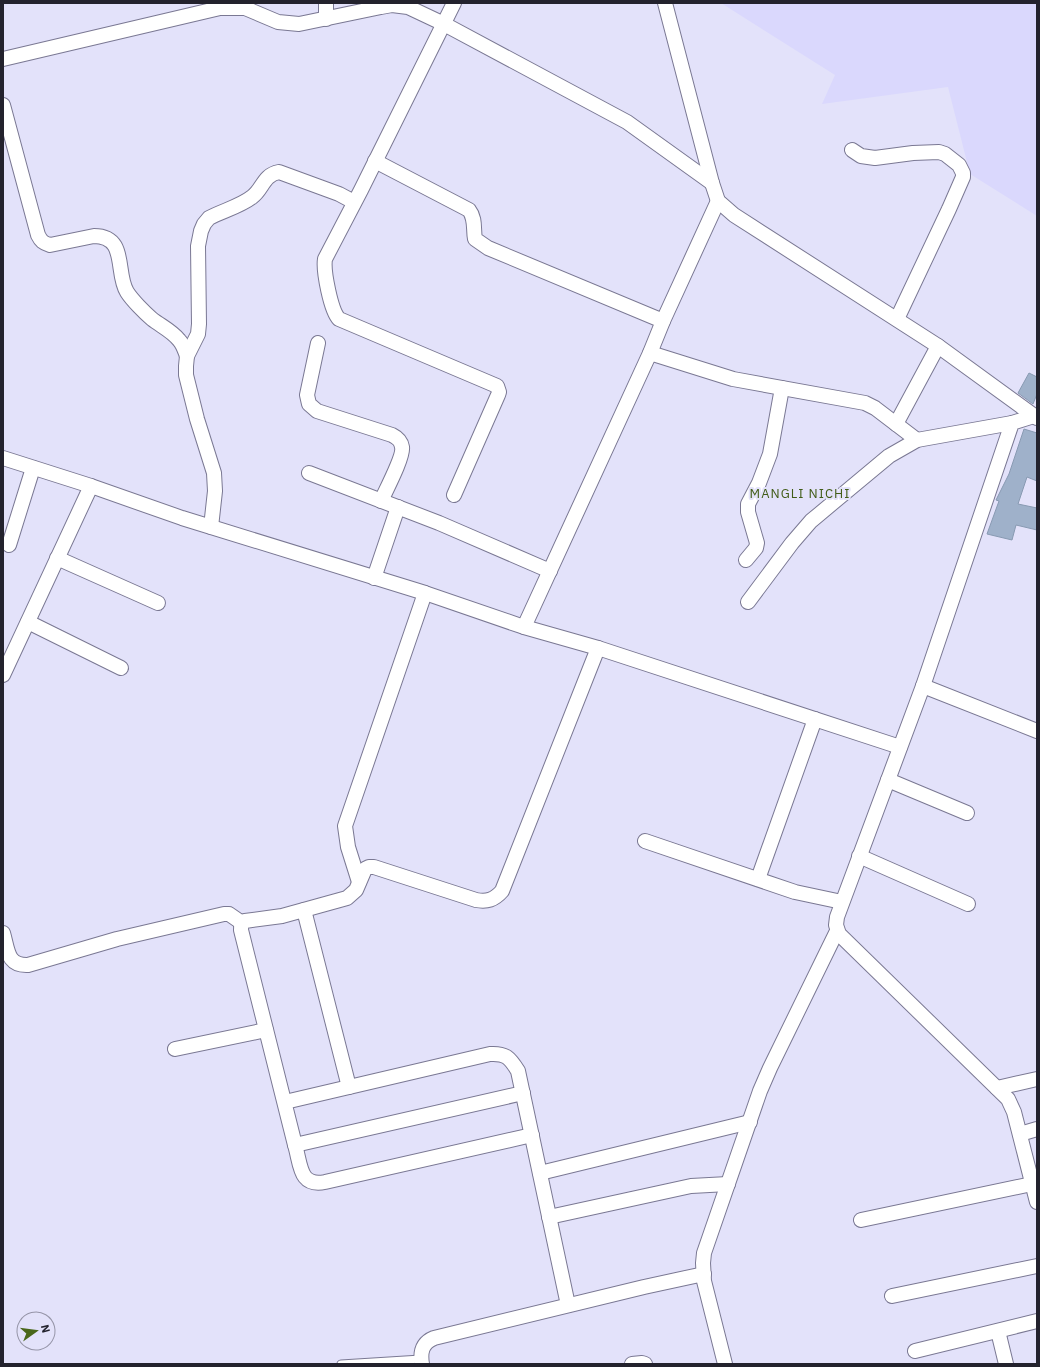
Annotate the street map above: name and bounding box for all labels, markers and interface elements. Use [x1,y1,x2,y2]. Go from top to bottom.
district label: MANGLI NICHI [750,485,850,502]
north arrow [16,1311,56,1351]
text: N [38,1323,53,1334]

